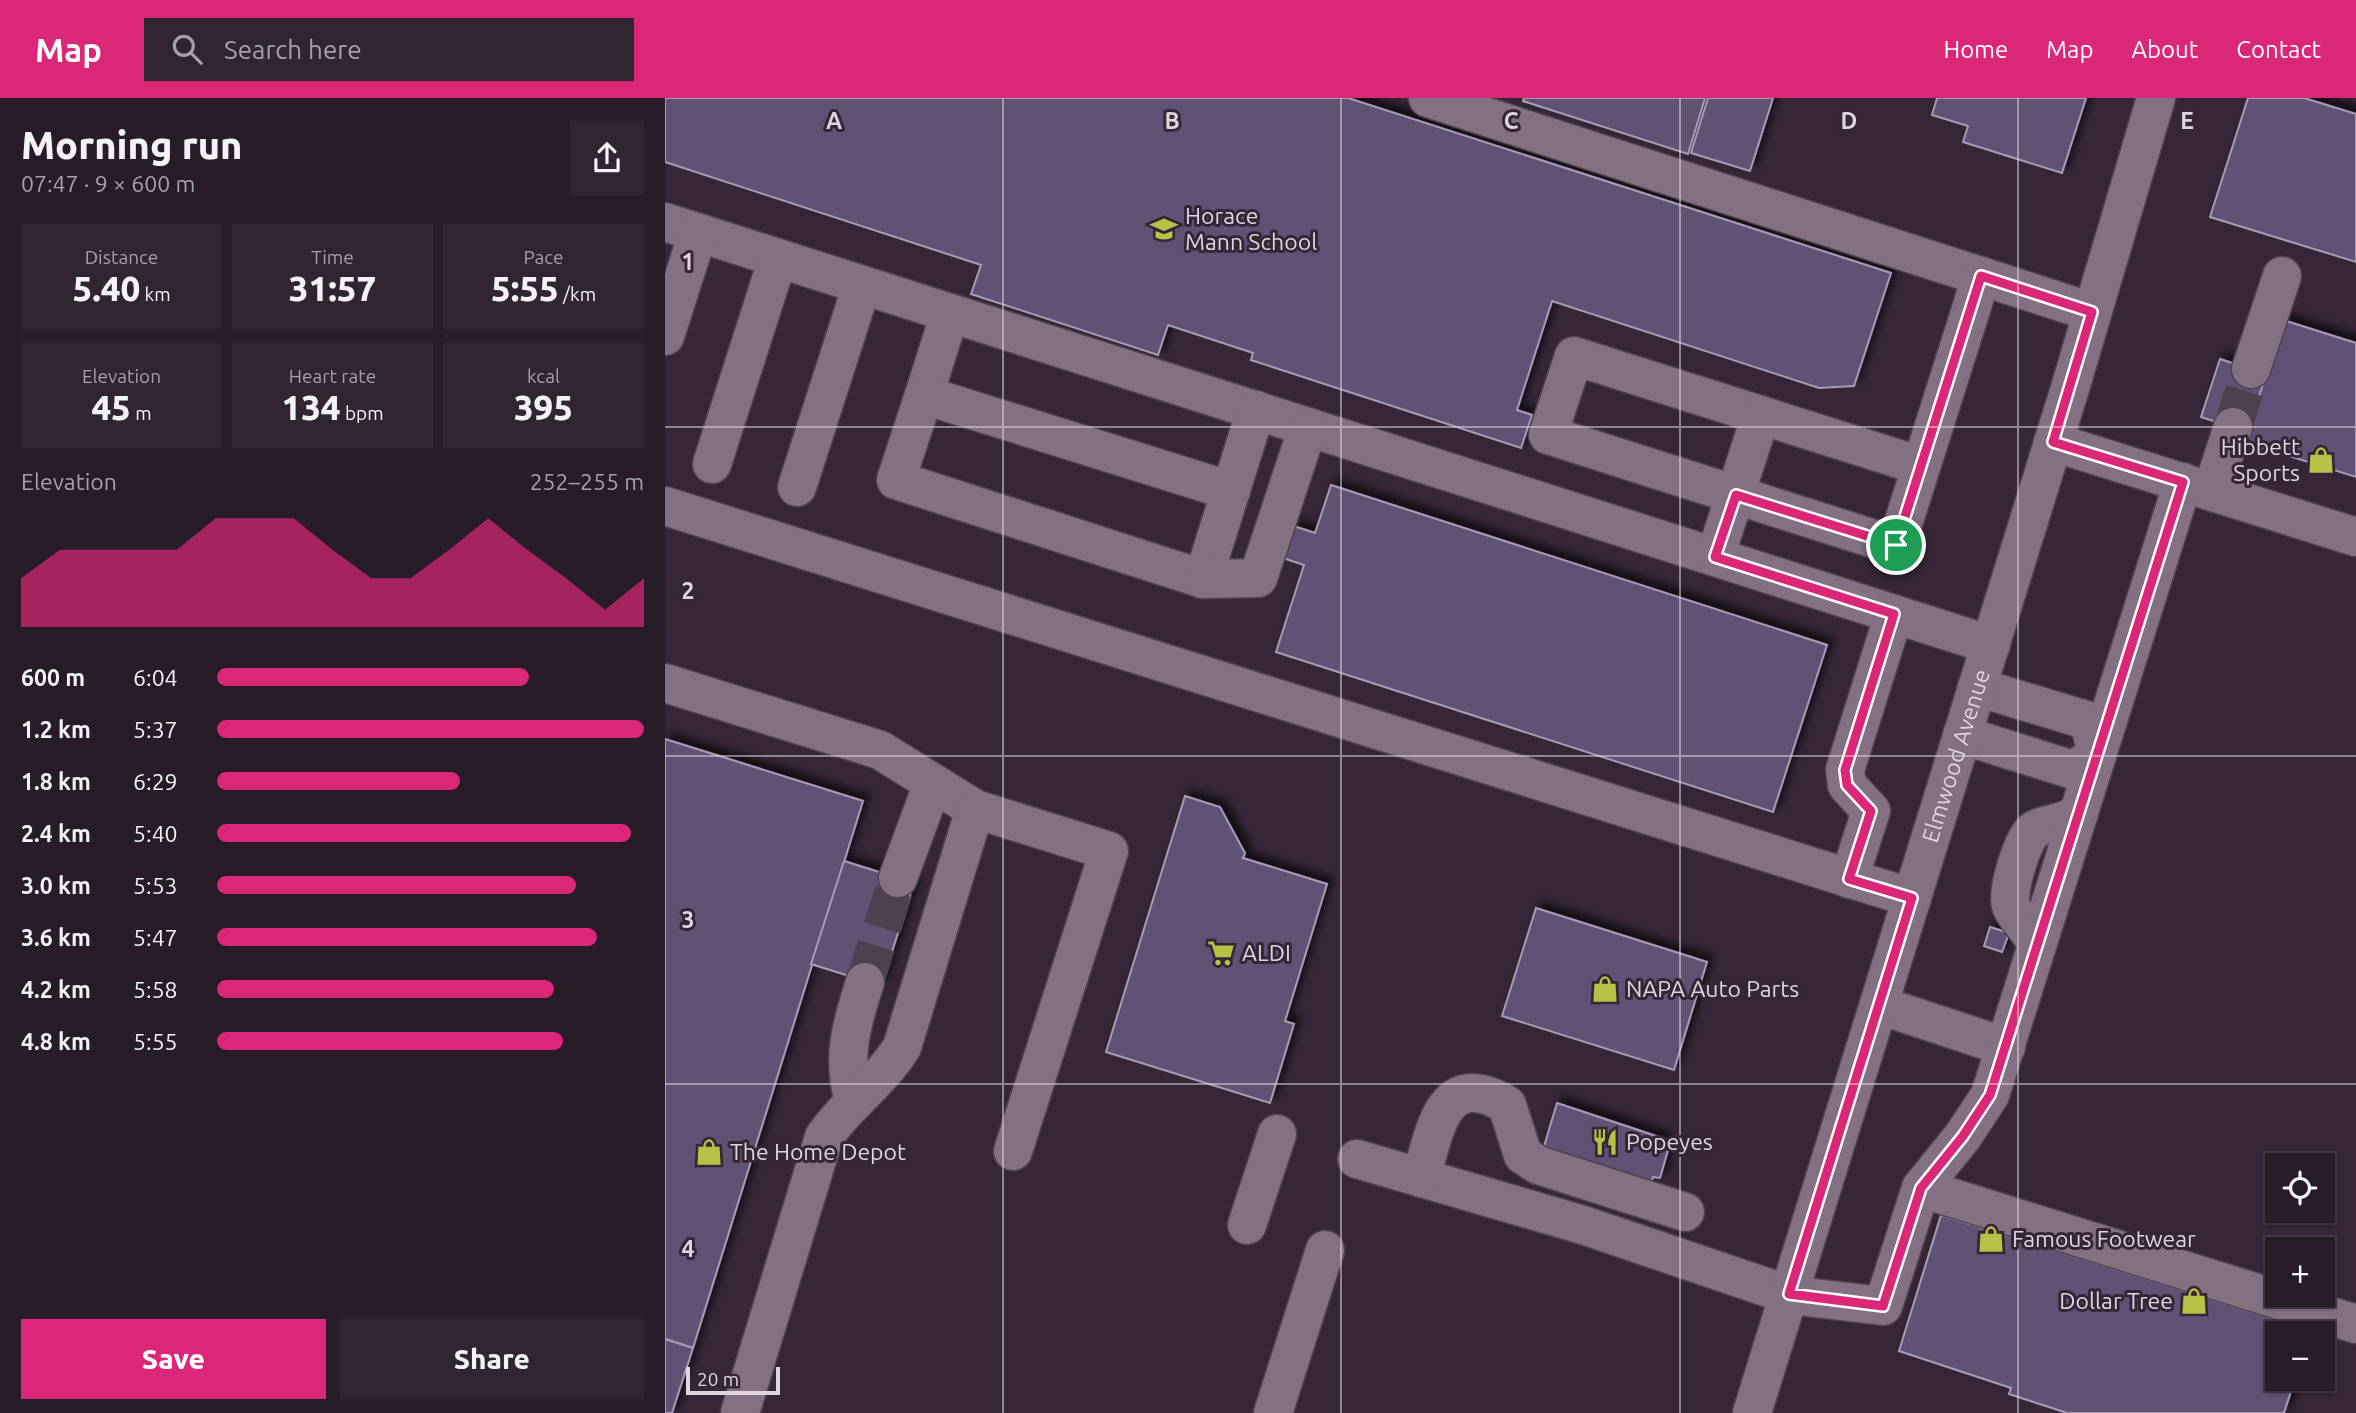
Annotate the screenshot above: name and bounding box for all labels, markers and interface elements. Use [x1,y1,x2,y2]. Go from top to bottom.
search box [144,18,634,81]
icon: search [168,30,206,68]
text: Map [35,31,102,68]
text: Search here [224,35,362,64]
text: Home [1943,36,2008,63]
text: Map [2046,36,2093,63]
text: About [2131,36,2198,63]
text: Contact [2236,36,2321,63]
text: A [826,108,842,133]
text: B [1164,108,1180,133]
text: C [1504,108,1519,133]
text: D [1841,108,1857,133]
text: E [2180,108,2194,133]
button: share [570,121,644,195]
text: Morning run [21,124,242,166]
text: 07:47 · 9 × 600 m [21,171,195,196]
place label: Horace Mann School [1185,203,1317,254]
school or university icon: Horace Mann School [1149,214,1179,244]
text: Distance [85,246,158,268]
text: Time [311,246,354,268]
text: Pace [523,246,564,268]
text: 1 [682,249,694,274]
text: 5.40 [72,268,140,308]
text: 31:57 [289,268,376,308]
text: 5:55 [491,268,559,308]
text: km [140,283,171,305]
text: /km [559,283,596,305]
text: Elevation [82,365,161,387]
text: Heart rate [289,365,376,387]
text: kcal [527,365,560,387]
text: 45 [91,387,131,427]
text: 134 [281,387,341,427]
text: 395 [514,387,573,427]
text: m [131,402,152,424]
text: bpm [341,402,384,424]
place label: Hibbett Sports [2221,434,2300,485]
shop icon: Hibbett Sports [2306,445,2336,475]
text: Elevation [21,469,117,494]
text: 252–255 m [530,469,644,494]
pin [1866,515,1926,575]
icon: arrive [1877,526,1915,564]
text: 2 [682,578,694,603]
text: 600 m [21,665,85,690]
text: 6:04 [133,665,178,690]
street label: Elmwood Avenue [1917,666,1994,845]
text: 1.2 km [21,717,91,742]
text: 5:37 [133,717,178,742]
text: 1.8 km [21,769,91,794]
text: 6:29 [133,769,178,794]
text: 2.4 km [21,821,91,846]
text: 5:40 [133,821,178,846]
text: 3.0 km [21,873,91,898]
text: 5:53 [133,873,178,898]
text: 3 [682,907,694,932]
text: 3.6 km [21,925,91,950]
text: 5:47 [133,925,178,950]
supermarket icon: ALDI [1206,938,1236,968]
place label: ALDI [1242,940,1291,965]
shop icon: NAPA Auto Parts [1590,974,1620,1004]
place label: NAPA Auto Parts [1626,976,1799,1001]
text: 4.2 km [21,977,91,1002]
text: 5:58 [133,977,178,1002]
text: 4.8 km [21,1029,91,1054]
text: 5:55 [133,1029,178,1054]
restaurant icon: Popeyes [1590,1127,1620,1157]
place label: Popeyes [1626,1129,1713,1154]
shop icon: The Home Depot [694,1137,724,1167]
place label: The Home Depot [730,1139,906,1164]
map controls [2265,1153,2335,1391]
button: locate [2265,1153,2335,1223]
shop icon: Famous Footwear [1976,1224,2006,1254]
place label: Famous Footwear [2012,1226,2196,1251]
text: 4 [682,1236,695,1261]
button: + [2265,1237,2335,1307]
shop icon: Dollar Tree [2179,1286,2209,1316]
place label: Dollar Tree [2059,1288,2173,1313]
button: Save [21,1319,326,1399]
button: Share [340,1319,644,1399]
button: − [2265,1321,2335,1391]
scale bar [686,1364,781,1396]
text: 20 m [697,1368,739,1390]

